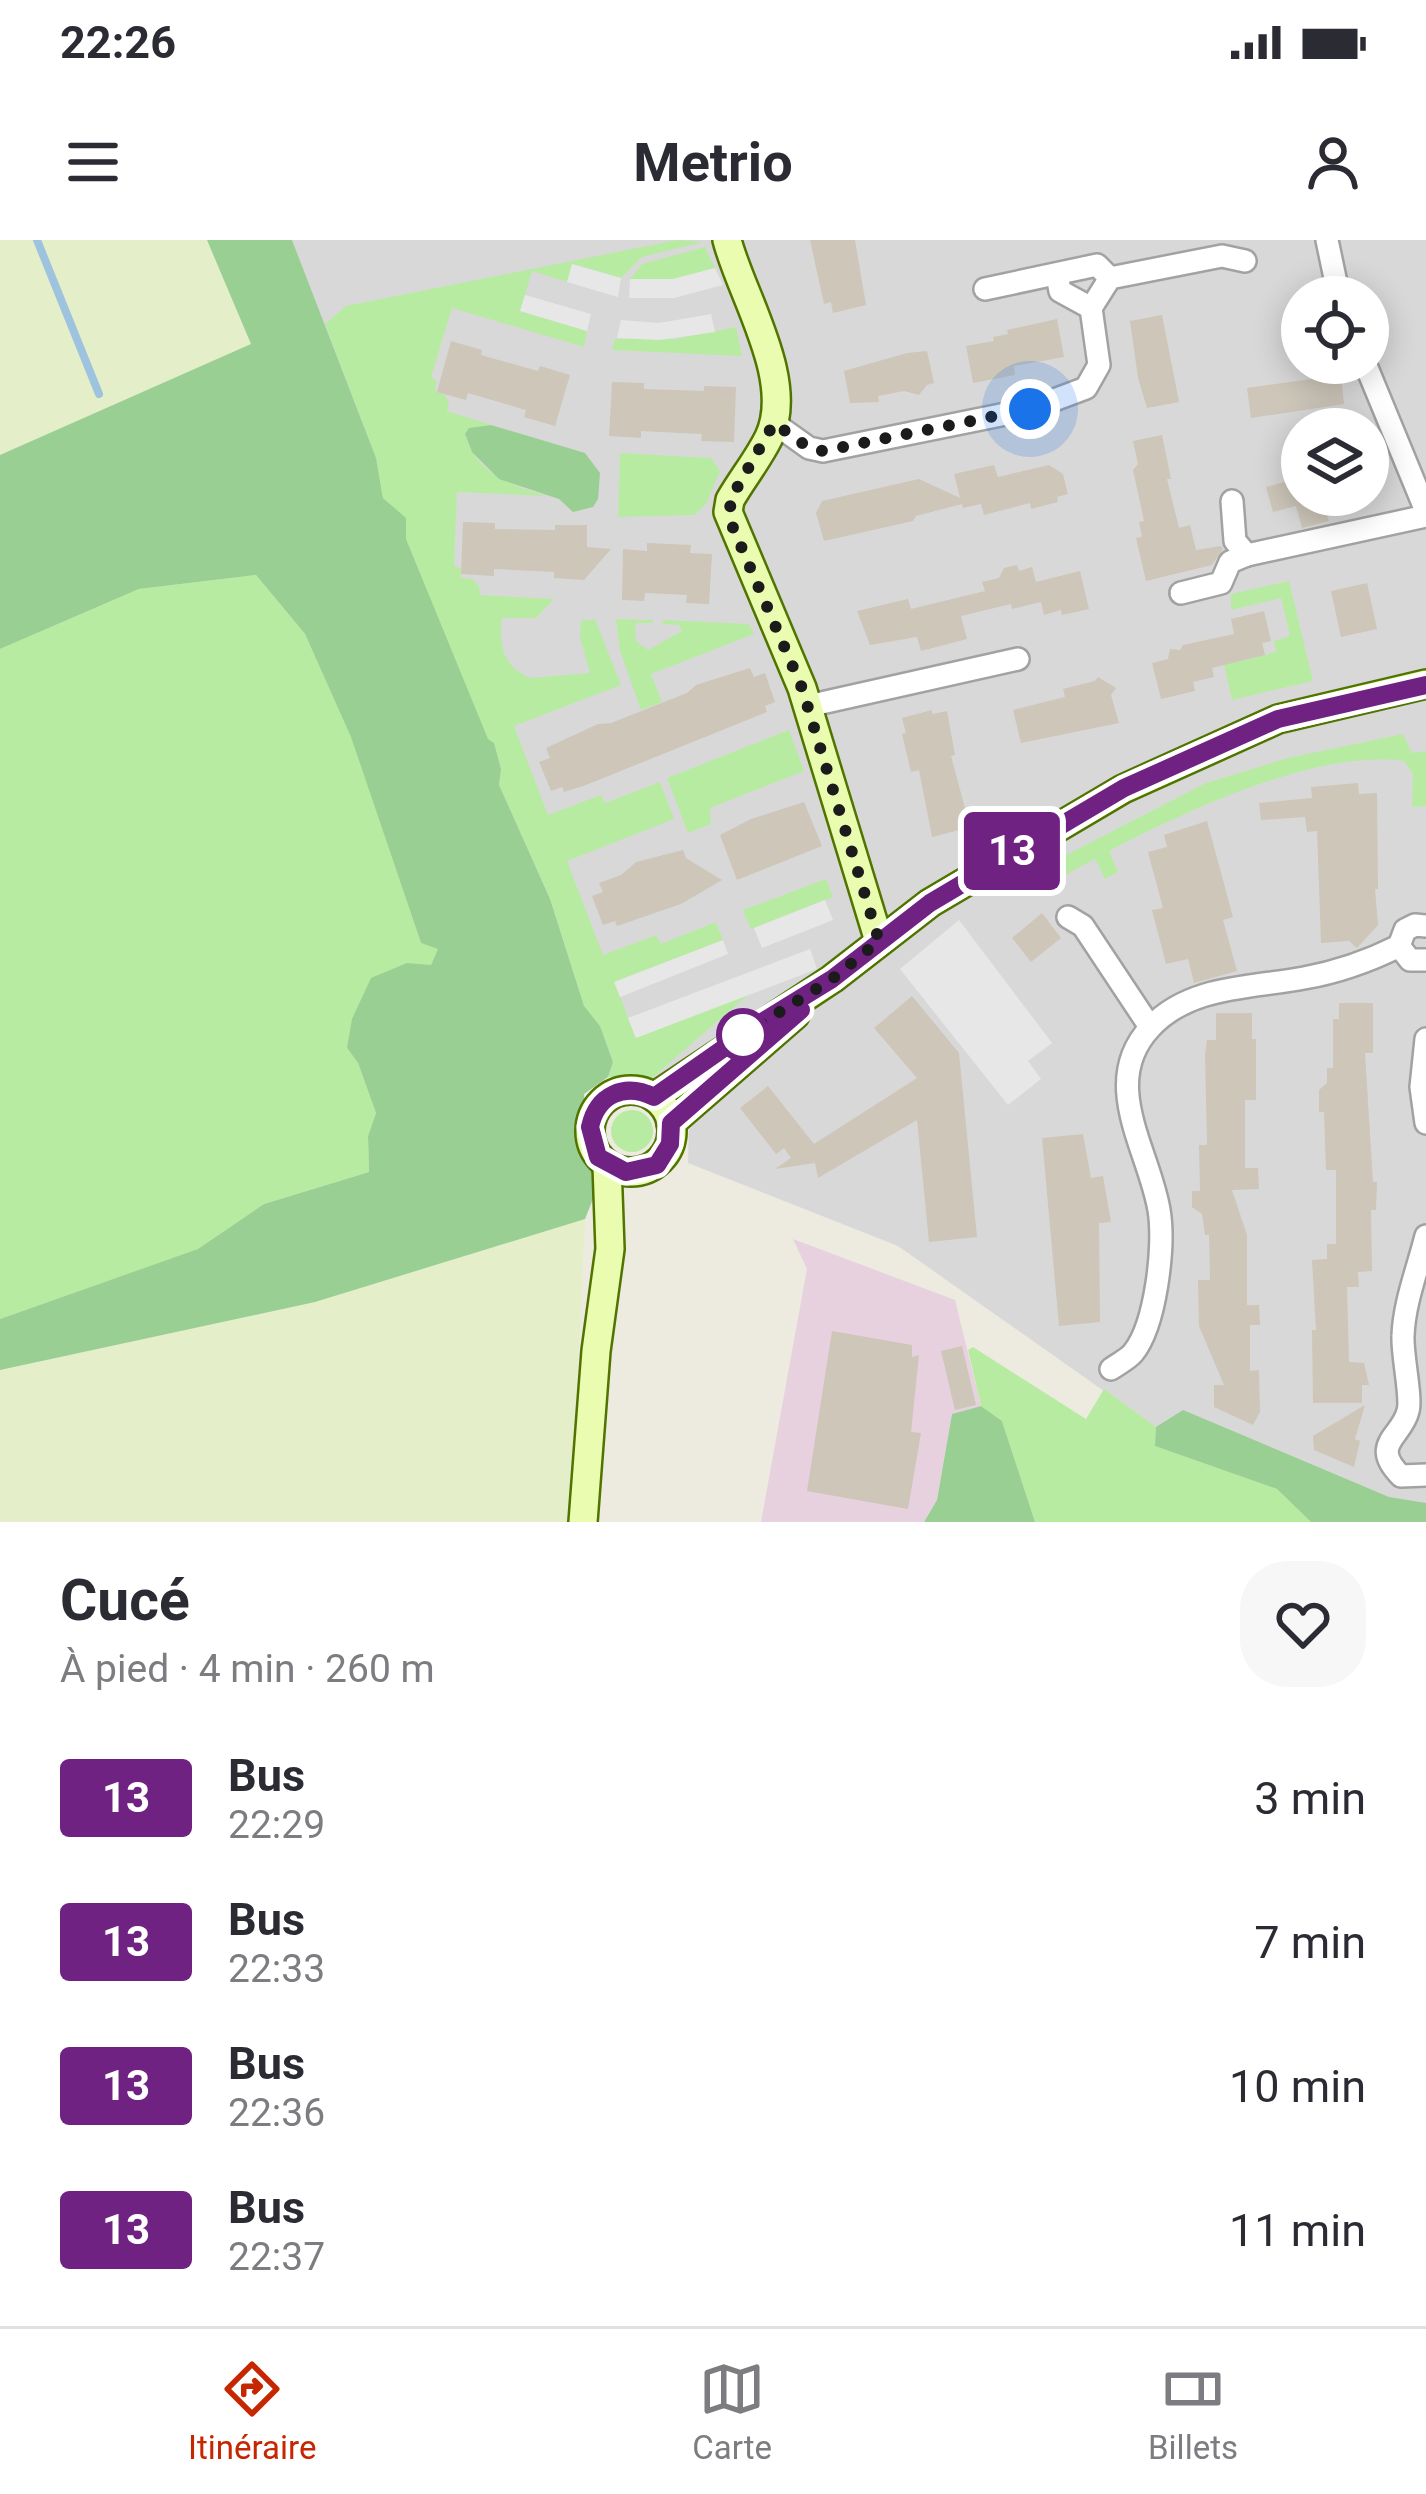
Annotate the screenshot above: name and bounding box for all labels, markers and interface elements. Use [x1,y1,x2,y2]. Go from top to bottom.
text: 22:26 [60,16,176,69]
icon: menu [60,129,126,195]
icon: person [1300,129,1366,195]
text: Metrio [633,131,793,194]
map controls [1281,276,1389,516]
button: locate [1281,276,1389,384]
your location [1000,379,1060,439]
button: layers [1281,408,1389,516]
line badge: 13 [958,812,1066,890]
text: 13 [988,826,1036,875]
unlabelled marker [718,1010,768,1060]
button: heart [1240,1561,1366,1687]
text: Cucé [60,1567,190,1634]
text: À pied · 4 min · 260 m [60,1646,435,1692]
text: Bus [228,1749,305,1802]
text: 3 min [1254,1772,1366,1825]
text: 13 [102,1773,150,1822]
text: 22:29 [228,1802,325,1848]
text: Bus [228,1893,305,1946]
text: 7 min [1254,1916,1366,1969]
text: 13 [102,1917,150,1966]
text: 22:33 [228,1946,325,1992]
text: Bus [228,2037,305,2090]
text: 10 min [1229,2060,1366,2113]
text: 13 [102,2061,150,2110]
text: 22:36 [228,2090,325,2136]
text: Bus [228,2181,305,2234]
text: 11 min [1229,2204,1366,2257]
text: 13 [102,2205,150,2254]
text: 22:37 [228,2234,325,2280]
tab: Itinéraire [188,2356,316,2467]
tab: Carte [692,2356,772,2467]
tab: Billets [1148,2356,1238,2467]

